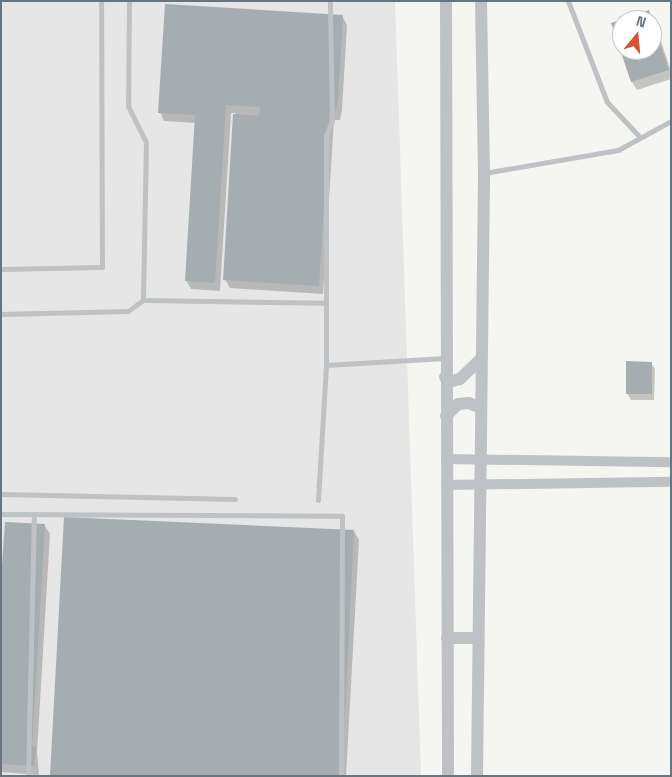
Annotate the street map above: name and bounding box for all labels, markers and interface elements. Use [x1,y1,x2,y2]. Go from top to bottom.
north arrow [612,10,662,60]
text: N [634,12,648,32]

